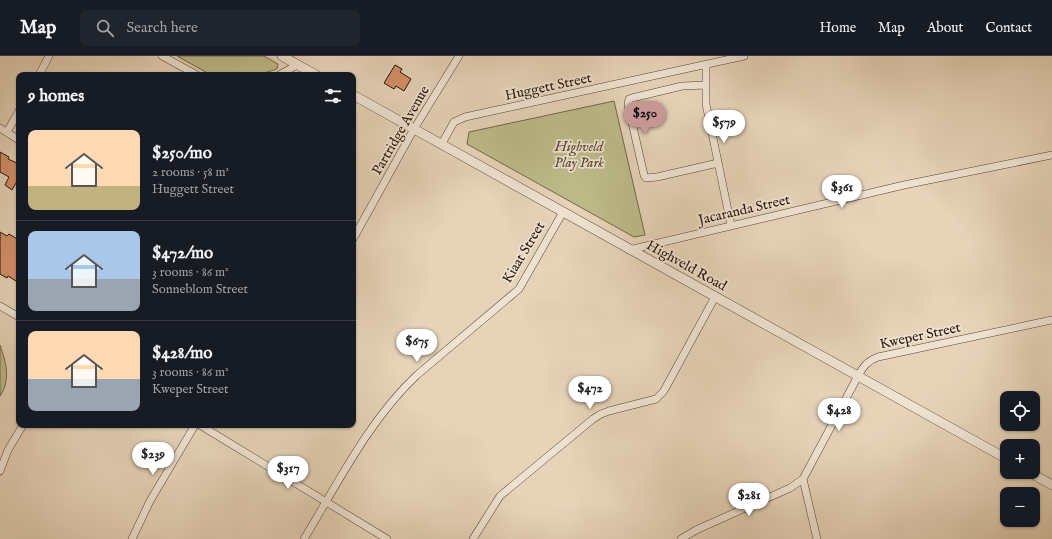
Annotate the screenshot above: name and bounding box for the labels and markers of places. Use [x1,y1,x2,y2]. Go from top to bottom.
pin: $250 [621,101,669,135]
pin: $579 [700,110,748,144]
pin: $361 [818,175,866,209]
pin: $675 [393,329,441,363]
pin: $472 [566,376,614,410]
pin: $428 [815,398,863,432]
pin: $239 [129,442,177,476]
pin: $317 [264,456,312,490]
pin: $281 [725,483,773,517]

